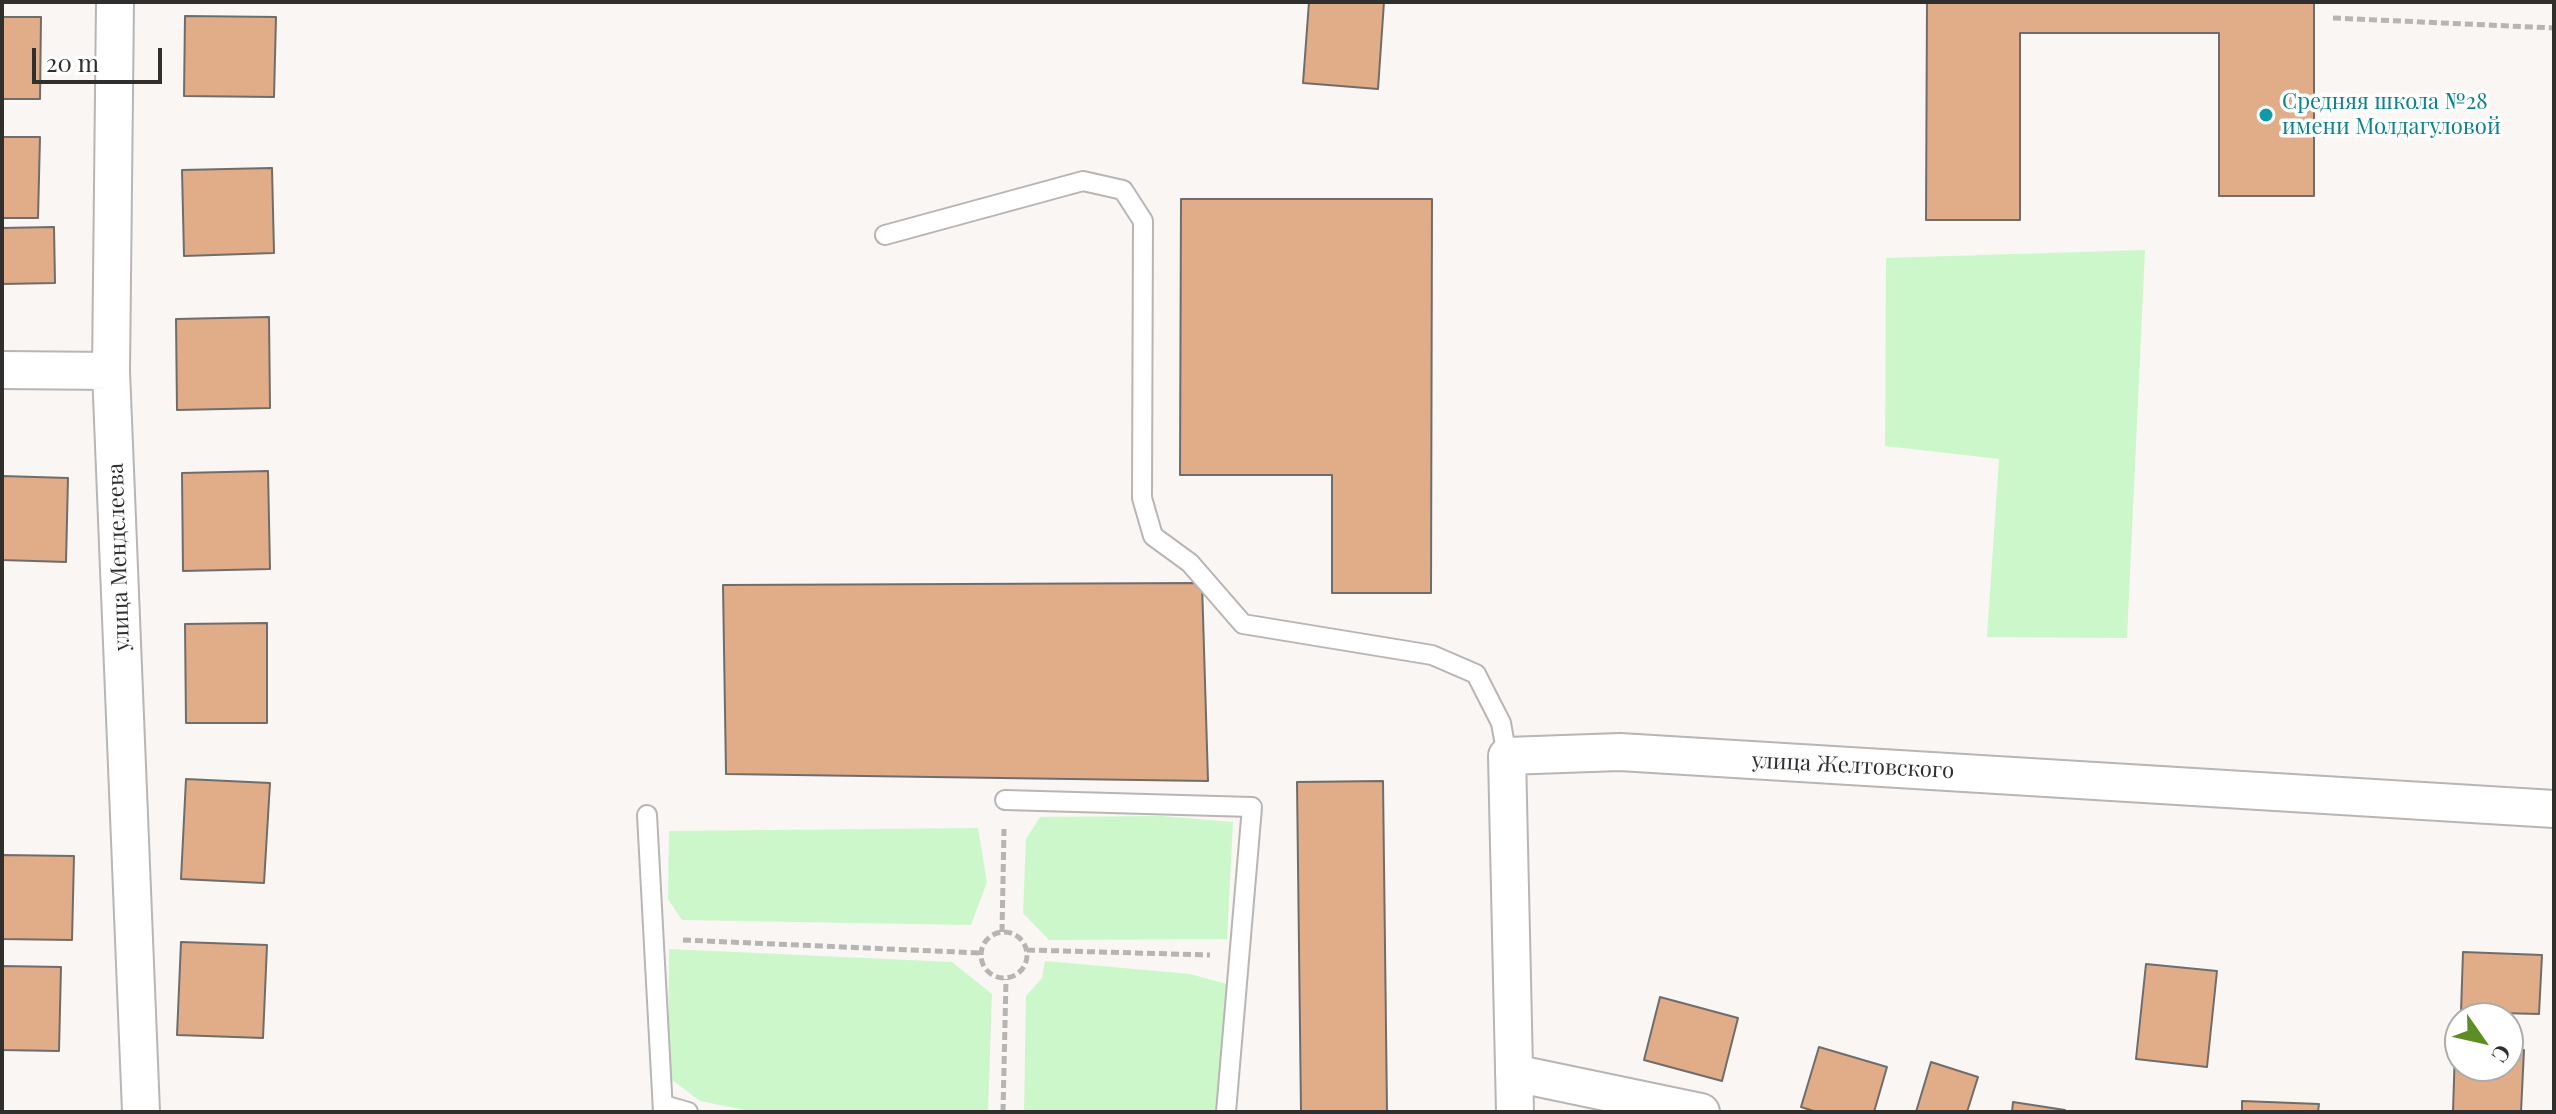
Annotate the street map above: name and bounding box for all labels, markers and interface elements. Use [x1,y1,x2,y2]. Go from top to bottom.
scale bar [36,32,166,82]
text: 20 m [46,46,99,78]
place label: Средняя школа №28 имени Молдагуловой [2282,89,2501,140]
marker: Средняя школа №28 имени Молдагуловой [2257,106,2275,124]
street label: улица Менделеева [103,463,135,651]
street label: улица Желтовского [1751,748,1955,784]
north arrow [2444,1002,2524,1082]
text: С [2485,1039,2519,1069]

